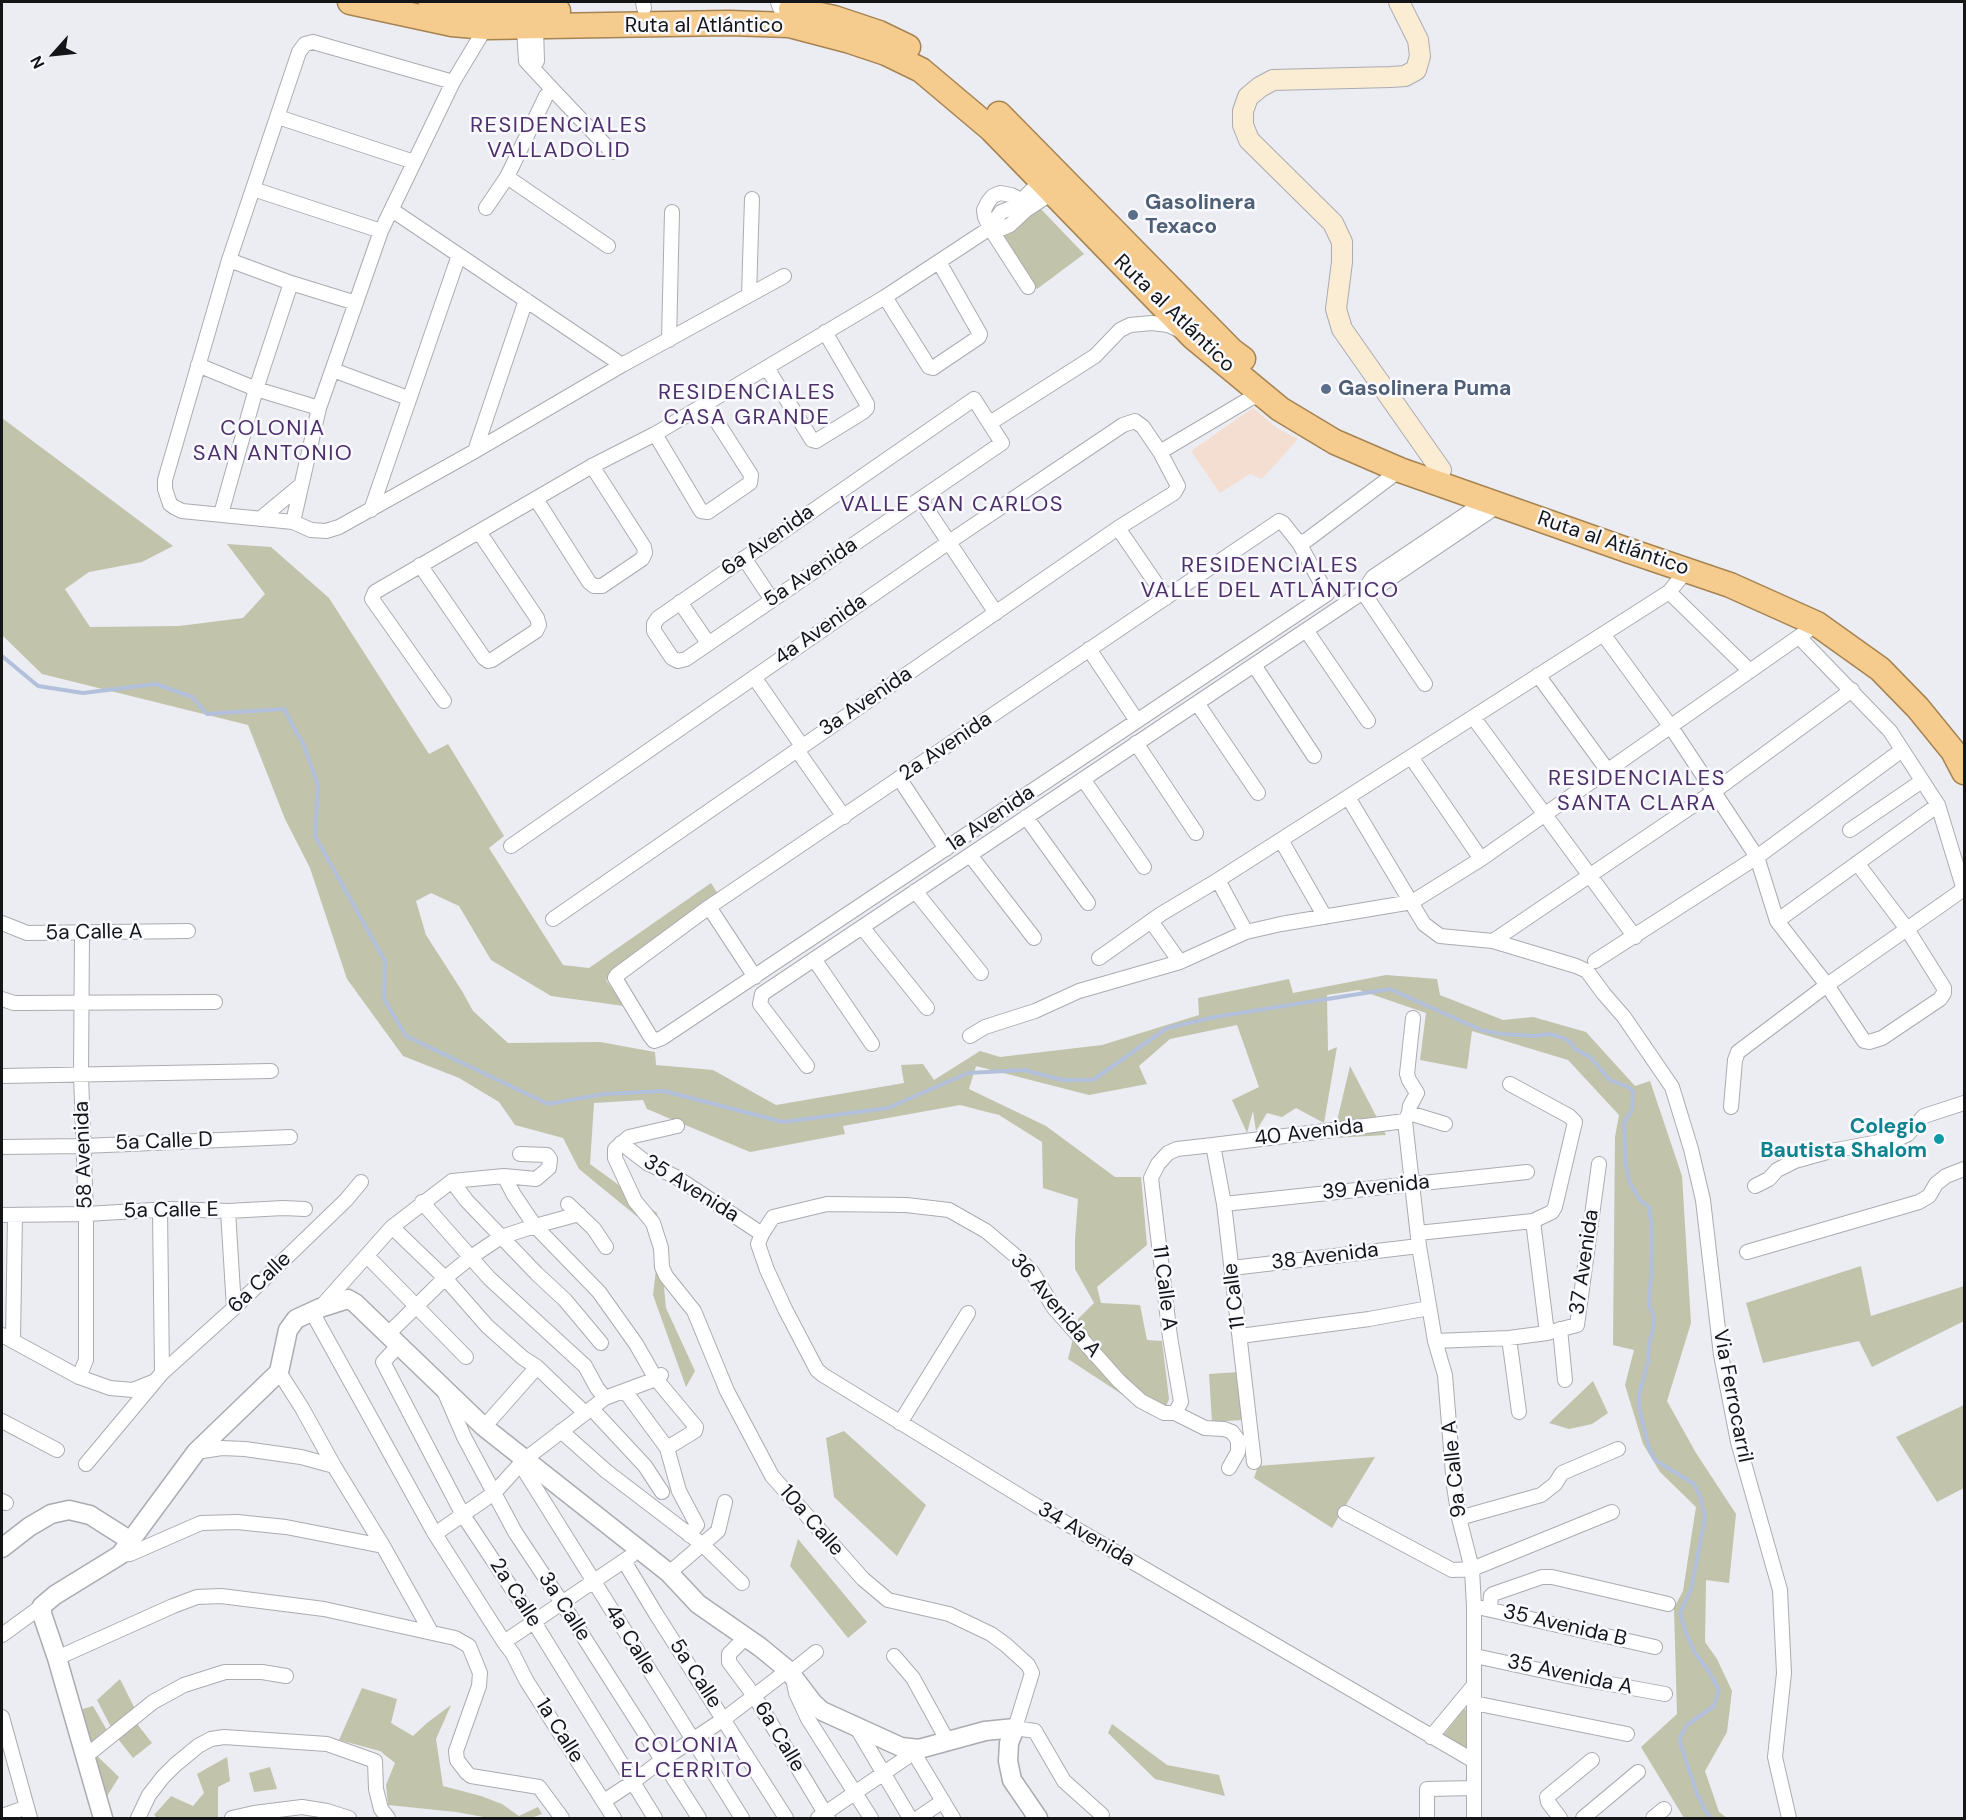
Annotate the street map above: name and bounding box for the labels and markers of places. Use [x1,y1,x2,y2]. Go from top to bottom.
place label: Gasolinera Texaco [1145,190,1255,240]
marker: Gasolinera Texaco [1126,208,1140,222]
place label: Gasolinera Puma [1338,376,1511,402]
marker: Gasolinera Puma [1319,382,1333,396]
place label: Colegio Bautista Shalom [1760,1114,1927,1164]
marker: Colegio Bautista Shalom [1932,1132,1946,1146]

